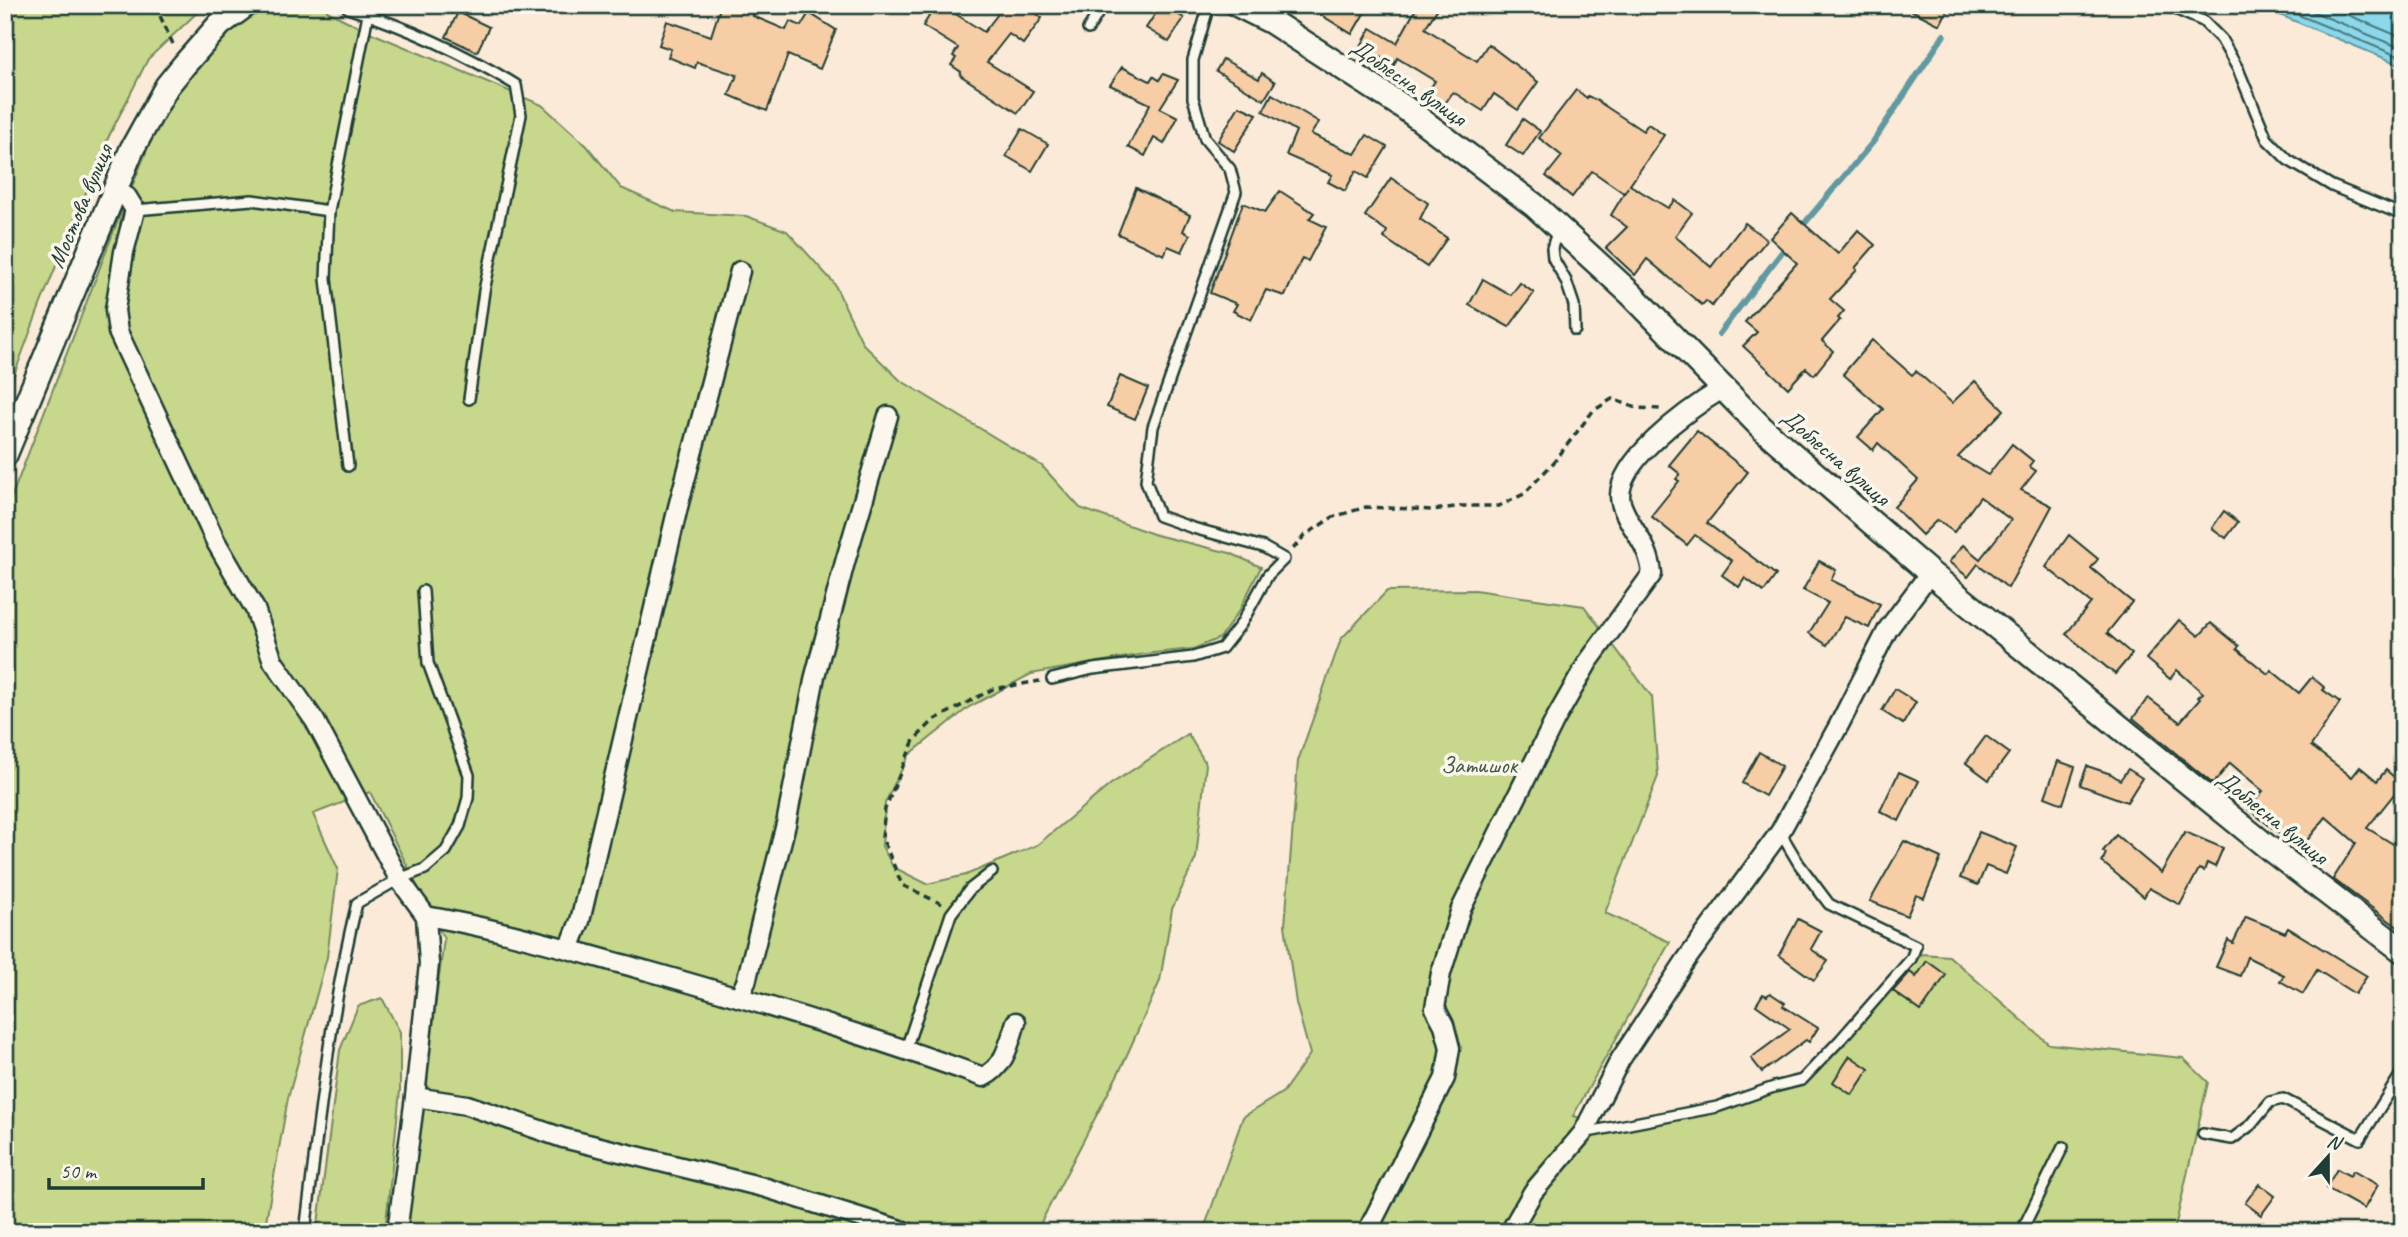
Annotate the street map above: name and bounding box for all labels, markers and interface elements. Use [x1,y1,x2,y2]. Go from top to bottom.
street label: Доблесна вулиця [1345,31,1474,134]
street label: Мостова вулиця [41,138,120,272]
street label: Доблесна вулиця [1776,402,1898,513]
park label: Затишок [1441,750,1520,780]
street label: Доблесна вулиця [2211,763,2336,872]
north arrow [2292,1122,2362,1192]
text: N [2324,1129,2347,1157]
scale bar [49,1146,203,1190]
text: 50 m [60,1158,98,1184]

